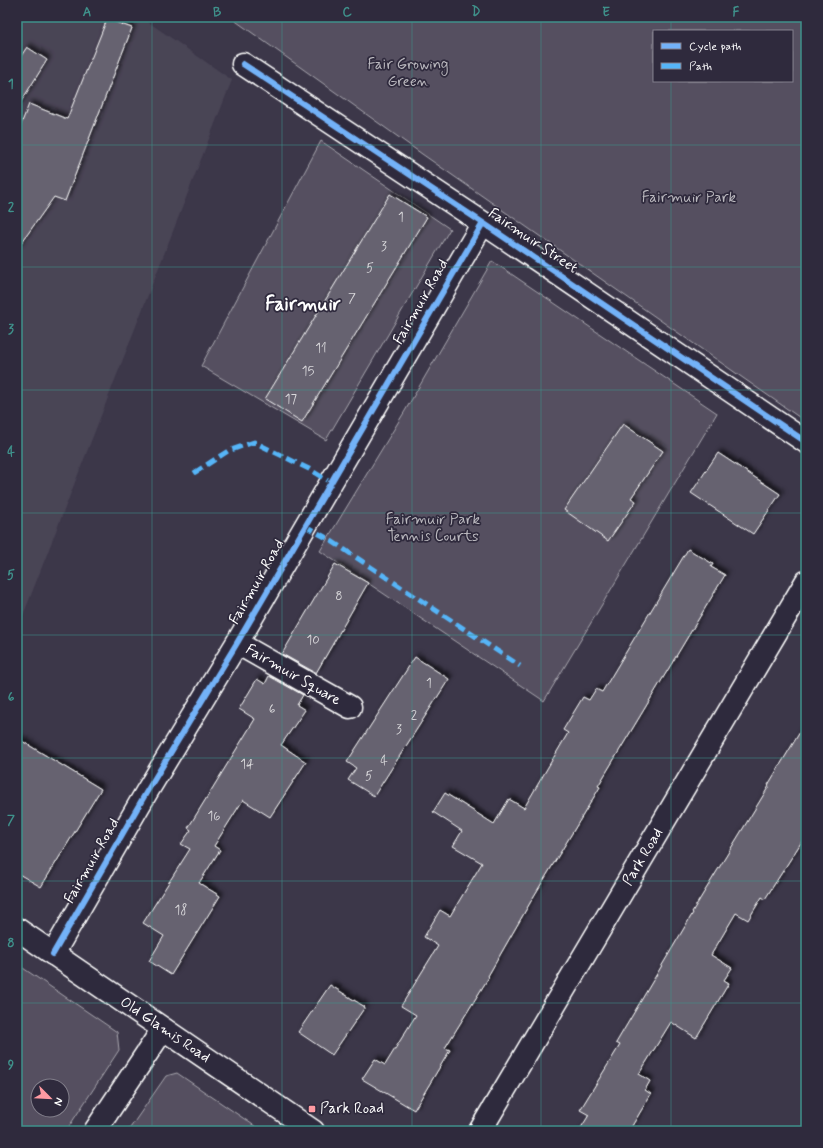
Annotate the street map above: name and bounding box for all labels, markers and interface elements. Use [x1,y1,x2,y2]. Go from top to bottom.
text: A [83,4,91,21]
text: B [213,4,222,21]
text: C [342,4,352,21]
text: D [472,4,481,21]
text: E [602,4,610,21]
text: F [733,4,740,21]
legend [653,30,793,82]
text: Cycle path [689,39,741,55]
park label: Fair Growing Green [368,55,448,92]
text: Path [689,59,712,75]
text: 1 [8,76,14,93]
park label: Fairmuir Park [642,188,737,208]
text: 2 [8,199,15,216]
street label: Fairmuir Street [484,204,582,279]
house number: 1 [398,209,404,226]
house number: 3 [381,238,387,255]
street label: Fairmuir Road [389,256,453,348]
house number: 5 [366,260,374,277]
house number: 7 [348,290,356,307]
district label: Fairmuir [265,292,341,317]
text: 3 [8,321,14,338]
house number: 11 [315,340,327,357]
house number: 15 [302,363,314,380]
house number: 17 [285,391,298,408]
text: 4 [7,444,15,461]
park label: Fairmuir Park Tennis Courts [386,510,481,547]
street label: Fairmuir Road [225,536,289,628]
text: 5 [7,567,15,584]
house number: 8 [335,588,343,605]
house number: 10 [306,632,320,649]
street label: Fairmuir Square [242,640,344,710]
house number: 1 [426,675,432,692]
text: 6 [8,689,15,706]
house number: 6 [269,701,276,718]
house number: 2 [411,707,418,724]
house number: 3 [396,721,402,738]
house number: 4 [380,753,388,770]
house number: 14 [240,756,254,773]
house number: 5 [365,768,373,785]
house number: 16 [207,808,221,825]
text: 7 [7,812,15,829]
street label: Fairmuir Road [60,815,124,907]
street label: Park Road [618,824,668,890]
house number: 18 [175,902,187,919]
text: 8 [7,935,15,952]
street label: Old Glamis Road [116,992,214,1068]
text: 9 [8,1057,15,1074]
north arrow [30,1078,70,1118]
text: N [50,1095,66,1108]
place label: Park Road [320,1099,384,1119]
marker: Park Road [307,1104,317,1114]

